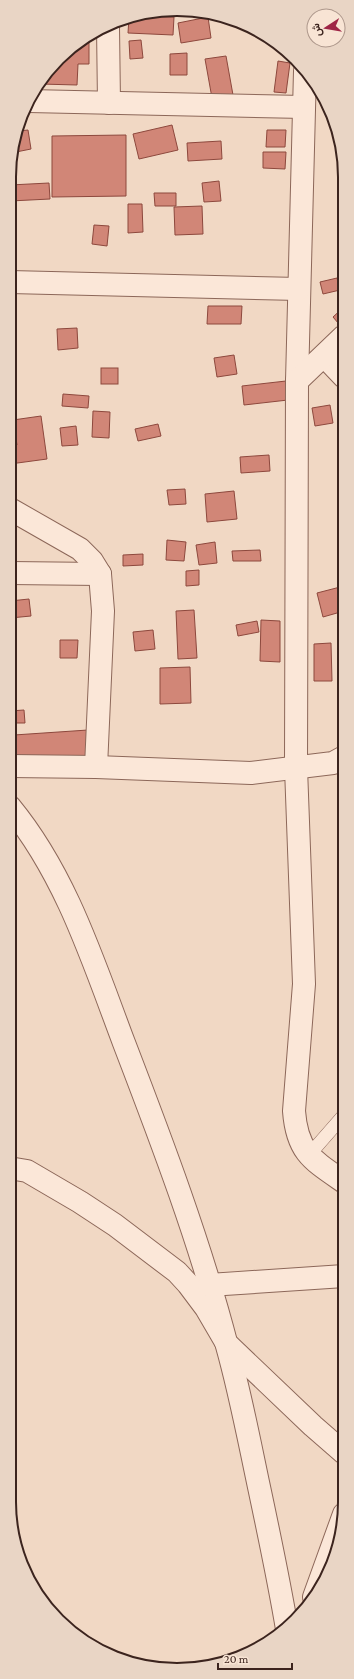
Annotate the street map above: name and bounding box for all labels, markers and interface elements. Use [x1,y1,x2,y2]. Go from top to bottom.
north arrow [306,8,346,48]
text: ش [309,22,324,38]
scale bar [218,1645,292,1671]
text: 20 m [224,1652,249,1666]

